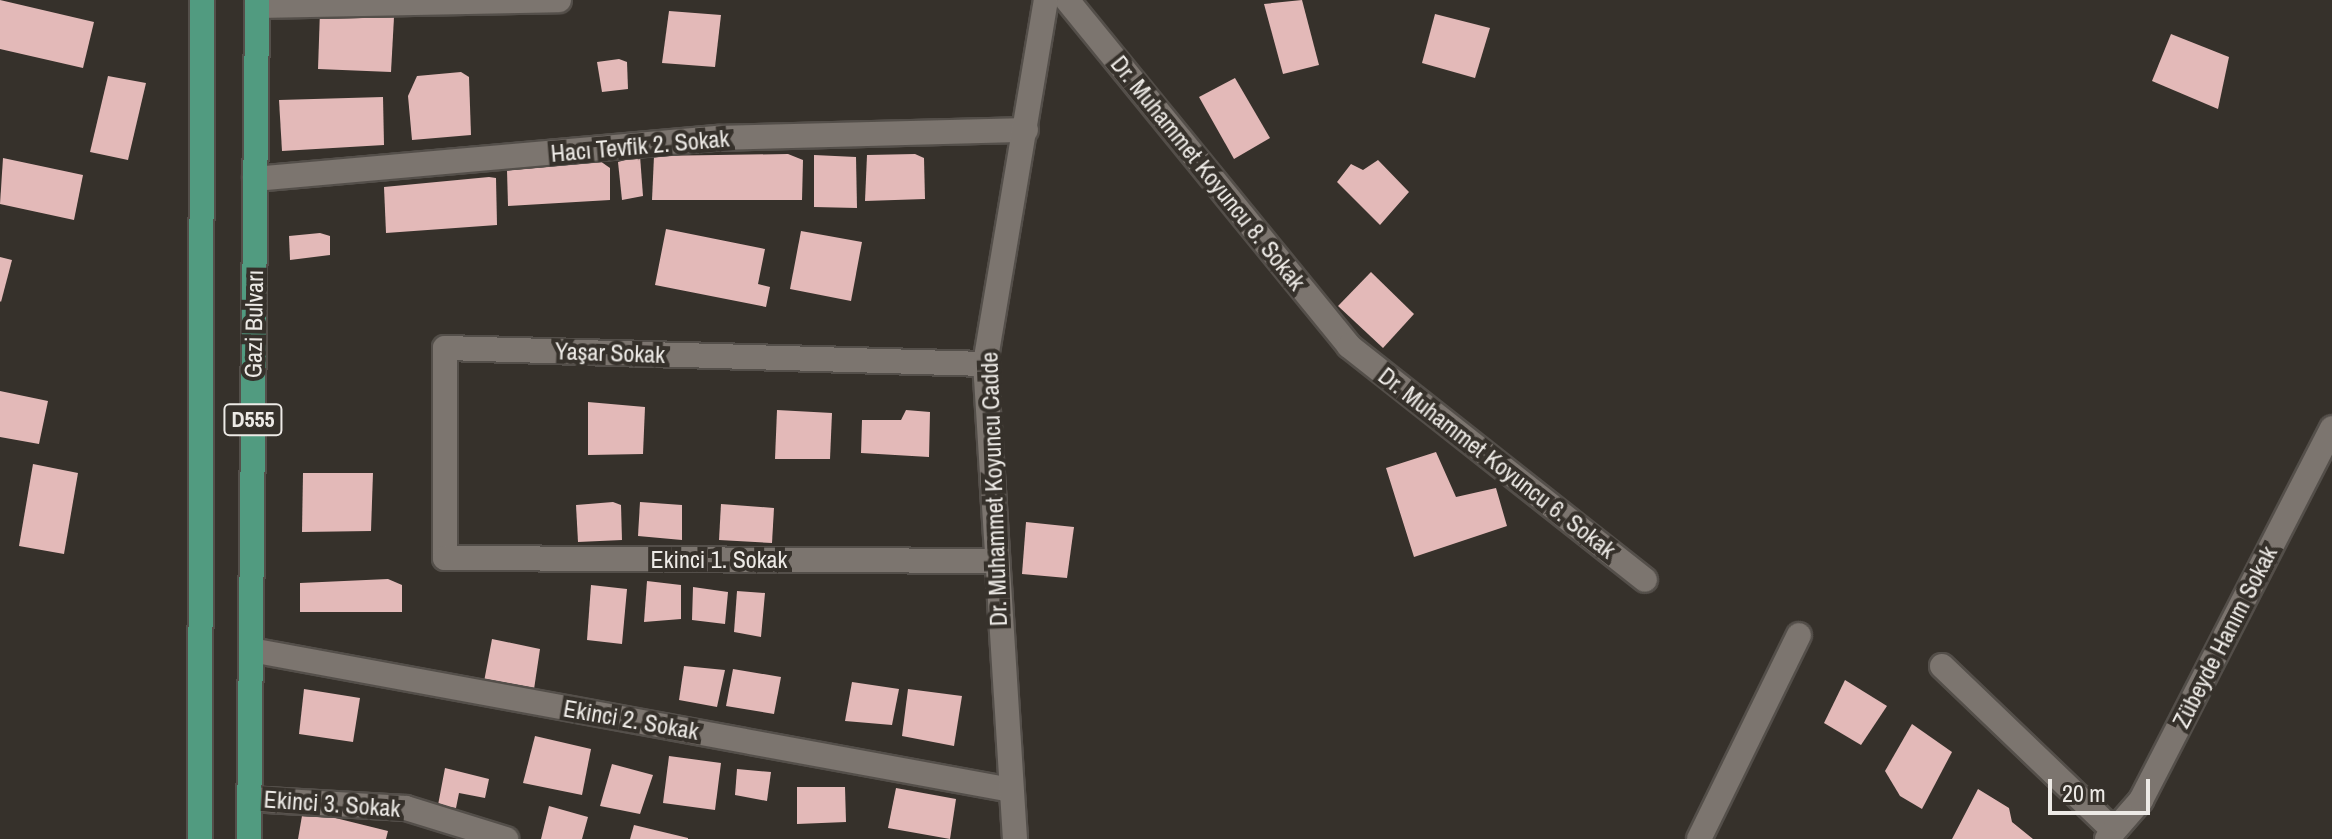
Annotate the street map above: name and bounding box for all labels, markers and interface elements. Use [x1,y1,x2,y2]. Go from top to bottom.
street label: Dr. Muhammet Koyuncu 8. Sokak [1105,50,1311,296]
street label: Hacı Tevfik 2. Sokak [549,124,731,168]
street label: Gazi Bulvarı [239,270,269,378]
street label: Yaşar Sokak [554,337,666,369]
street label: Dr. Muhammet Koyuncu Cadde [975,351,1013,627]
street label: Dr. Muhammet Koyuncu 6. Sokak [1373,361,1621,565]
road number: D555 [223,402,283,438]
street label: Zübeyde Hanım Sokak [2167,541,2283,733]
street label: Ekinci 1. Sokak [651,546,787,574]
street label: Ekinci 2. Sokak [561,694,701,746]
scale bar [2052,763,2154,813]
text: 20 m [2062,777,2106,809]
street label: Ekinci 3. Sokak [263,785,401,823]

